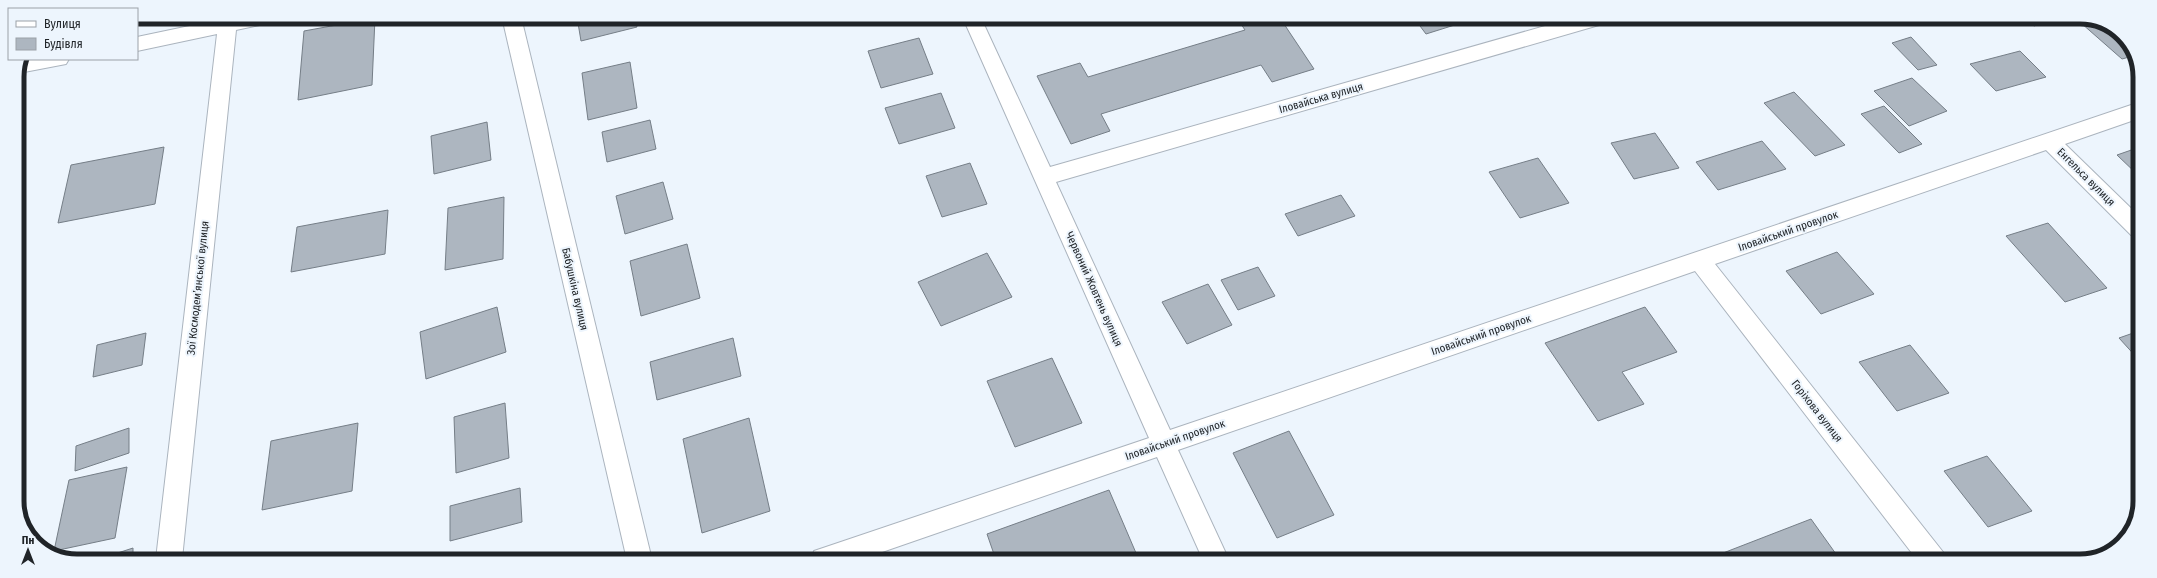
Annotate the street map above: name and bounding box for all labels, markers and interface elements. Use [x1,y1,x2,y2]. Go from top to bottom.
legend [8,8,138,60]
text: Вулиця [44,17,81,31]
text: Будівля [44,37,83,51]
street label: Іловайська вулиця [1277,80,1365,116]
street label: Енгельса вулиця [2054,145,2118,209]
street label: Іловайський провулок [1736,208,1840,254]
street label: Зої Космодем’янської вулиця [184,220,212,356]
street label: Червоний Жовтень вулиця [1063,230,1125,348]
street label: Бабушкіна вулиця [559,246,591,332]
street label: Іловайський провулок [1429,312,1533,358]
street label: Горіхова вулиця [1789,377,1845,445]
street label: Іловайський провулок [1123,417,1227,463]
north arrow [8,530,48,570]
text: Пн [22,534,34,547]

